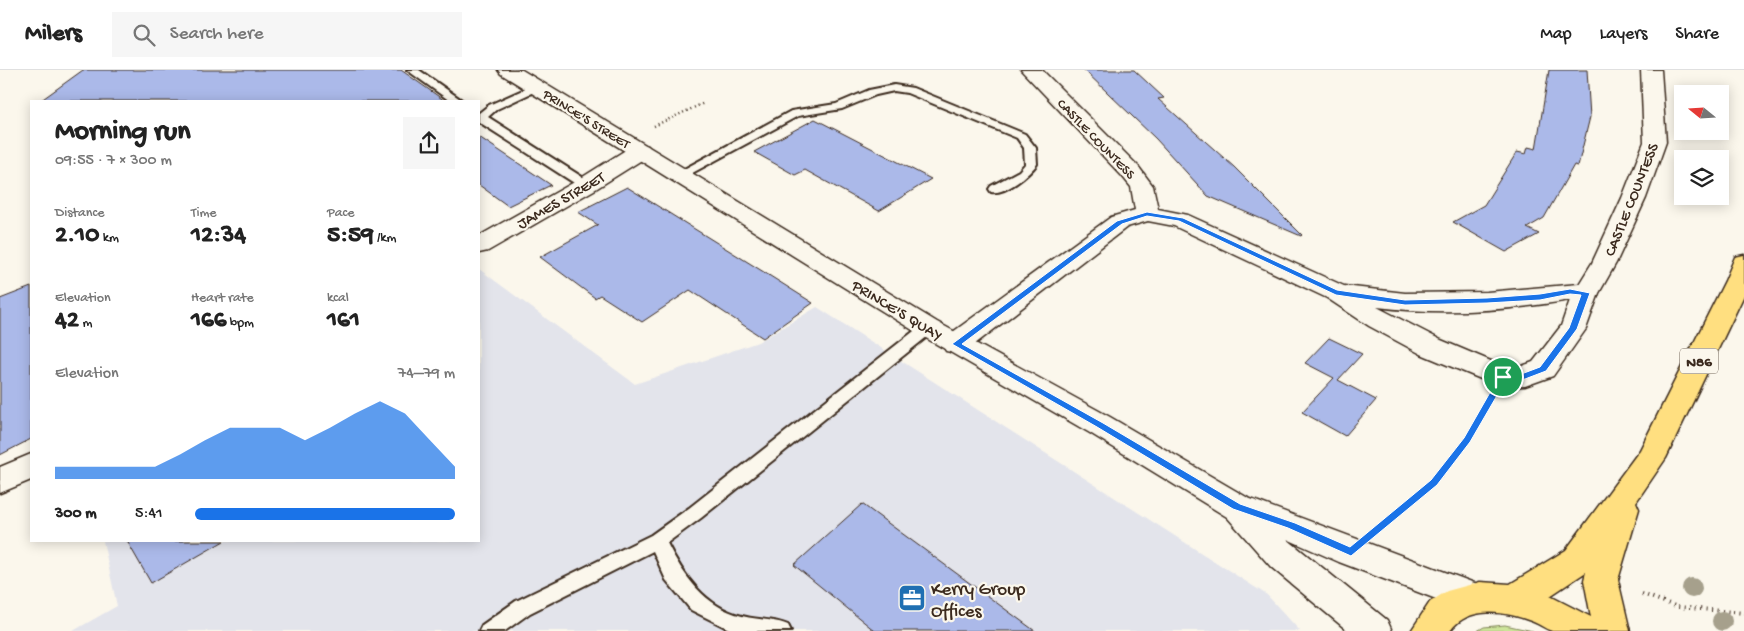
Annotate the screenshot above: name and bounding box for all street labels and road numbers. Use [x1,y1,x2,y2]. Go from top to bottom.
street label: PRINCE'S STREET [538,86,633,154]
street label: CASTLE COUNTESS [1053,96,1138,184]
street label: CASTLE COUNTESS [1602,140,1665,260]
street label: JAMES STREET [514,169,610,235]
street label: PRINCE'S QUAY [847,277,945,346]
road number: N86 [1680,348,1718,374]

